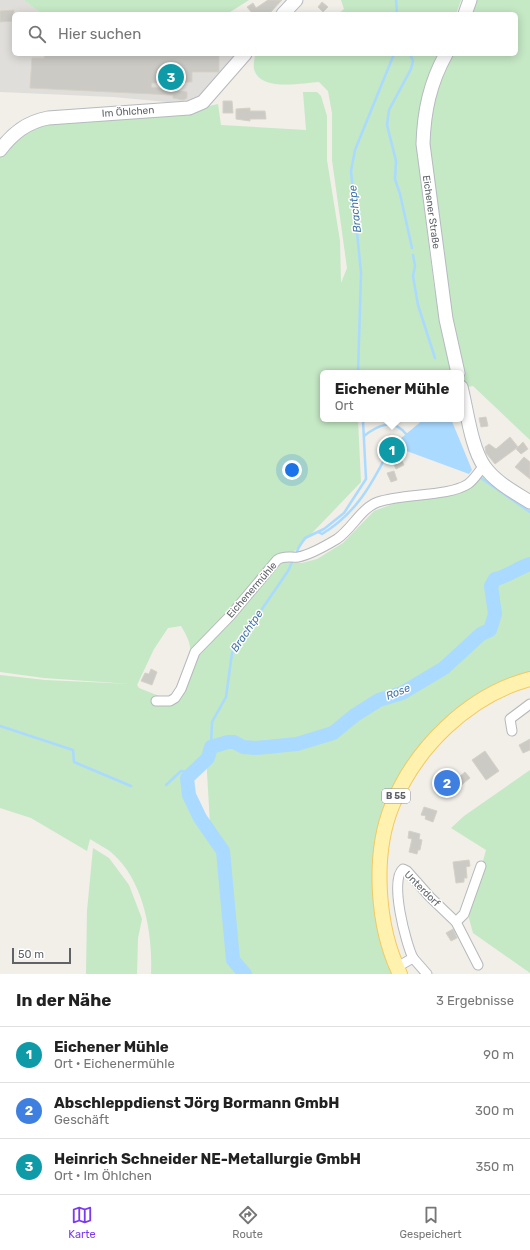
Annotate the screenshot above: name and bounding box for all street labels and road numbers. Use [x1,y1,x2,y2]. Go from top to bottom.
street label: Im Öhlchen [101,104,155,120]
street label: Eichener Straße [420,174,442,250]
street label: Eichenermühle [224,559,280,620]
road number: B 55 [382,789,410,803]
street label: Unterdorf [402,869,442,909]

